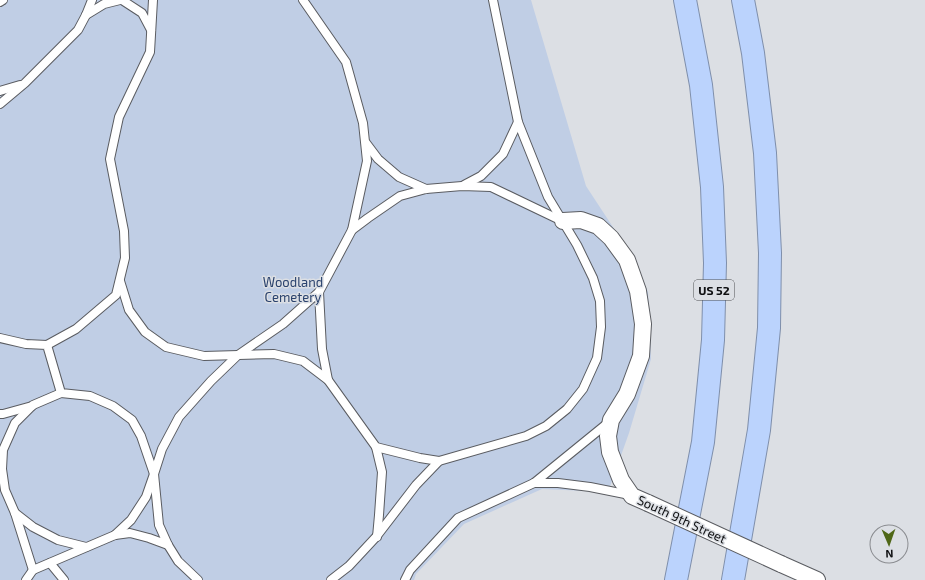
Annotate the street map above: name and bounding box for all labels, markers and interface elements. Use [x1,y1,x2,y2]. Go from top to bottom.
park label: Woodland Cemetery [263,274,323,305]
road number: US 52 [694,280,734,300]
street label: South 9th Street [635,491,729,547]
north arrow [869,524,909,564]
text: N [885,548,894,561]

